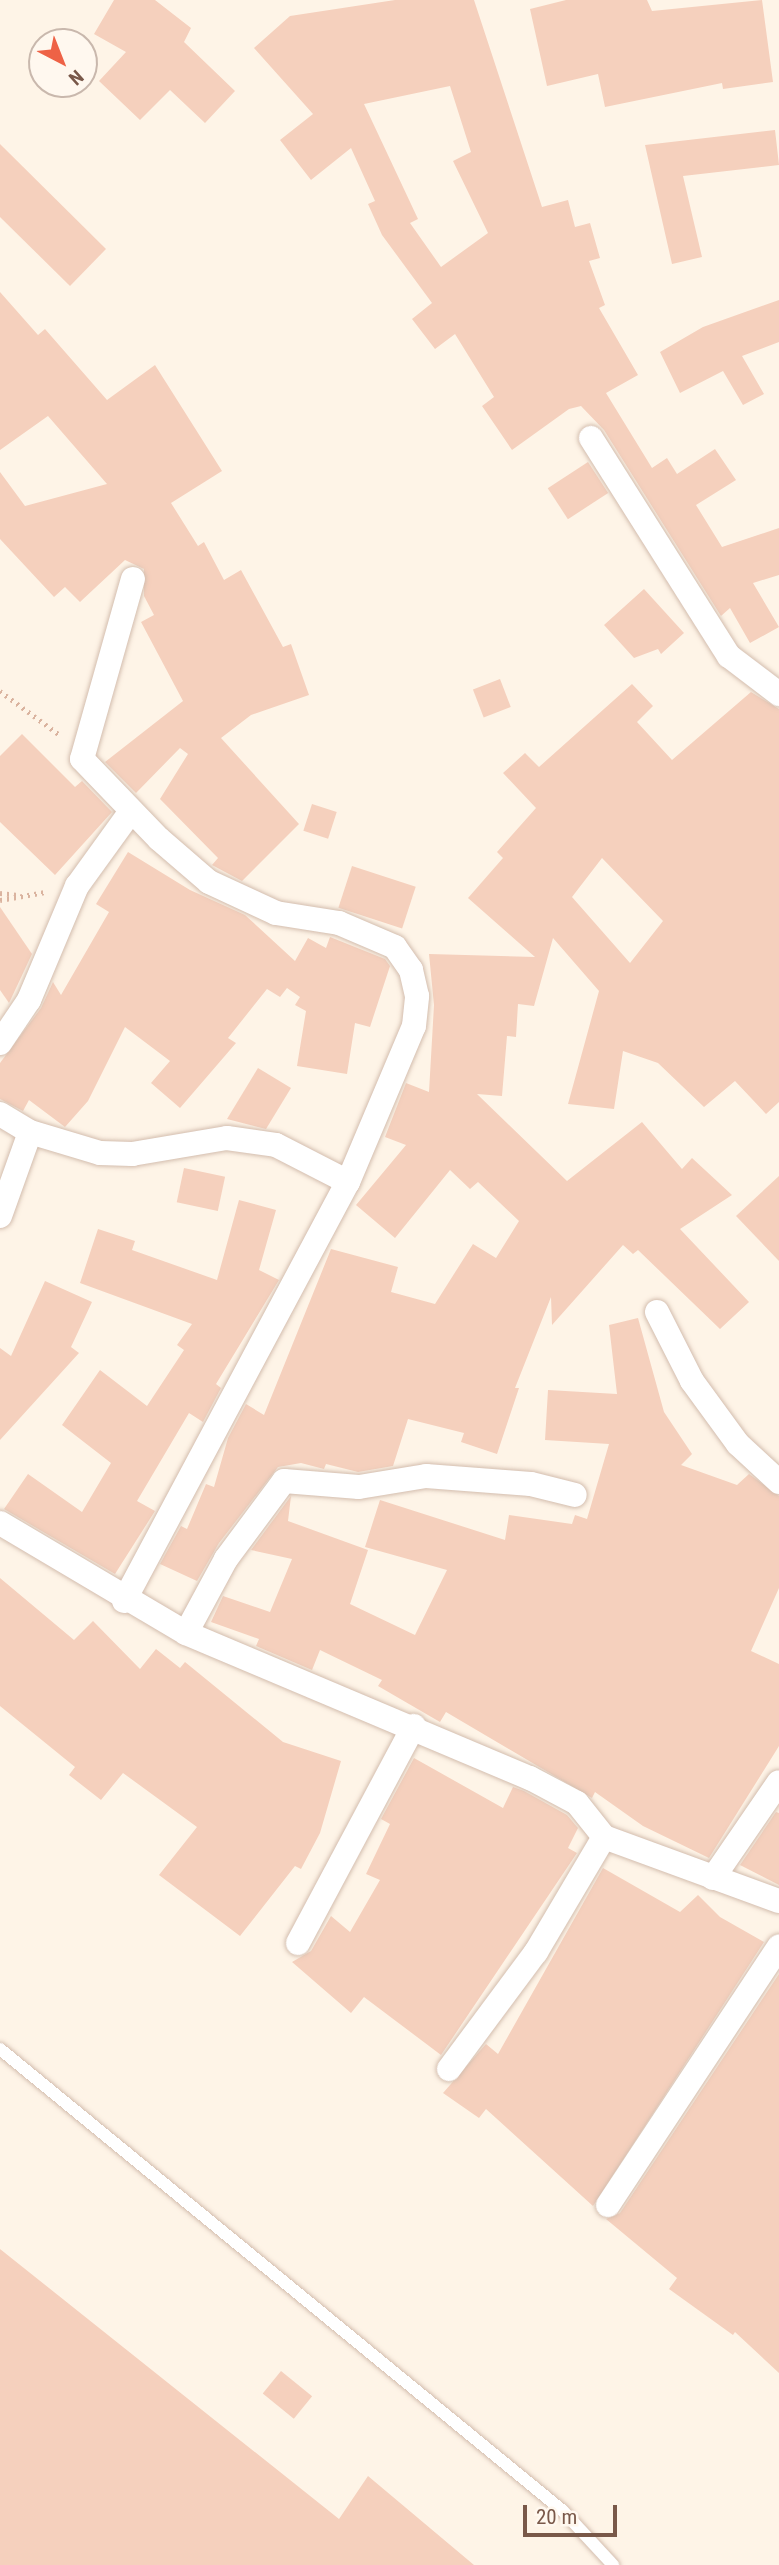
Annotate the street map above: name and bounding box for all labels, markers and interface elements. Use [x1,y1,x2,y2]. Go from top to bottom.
north arrow [28,28,98,98]
text: N [64,65,88,90]
scale bar [527,2492,622,2536]
text: 20 m [536,2505,577,2529]

